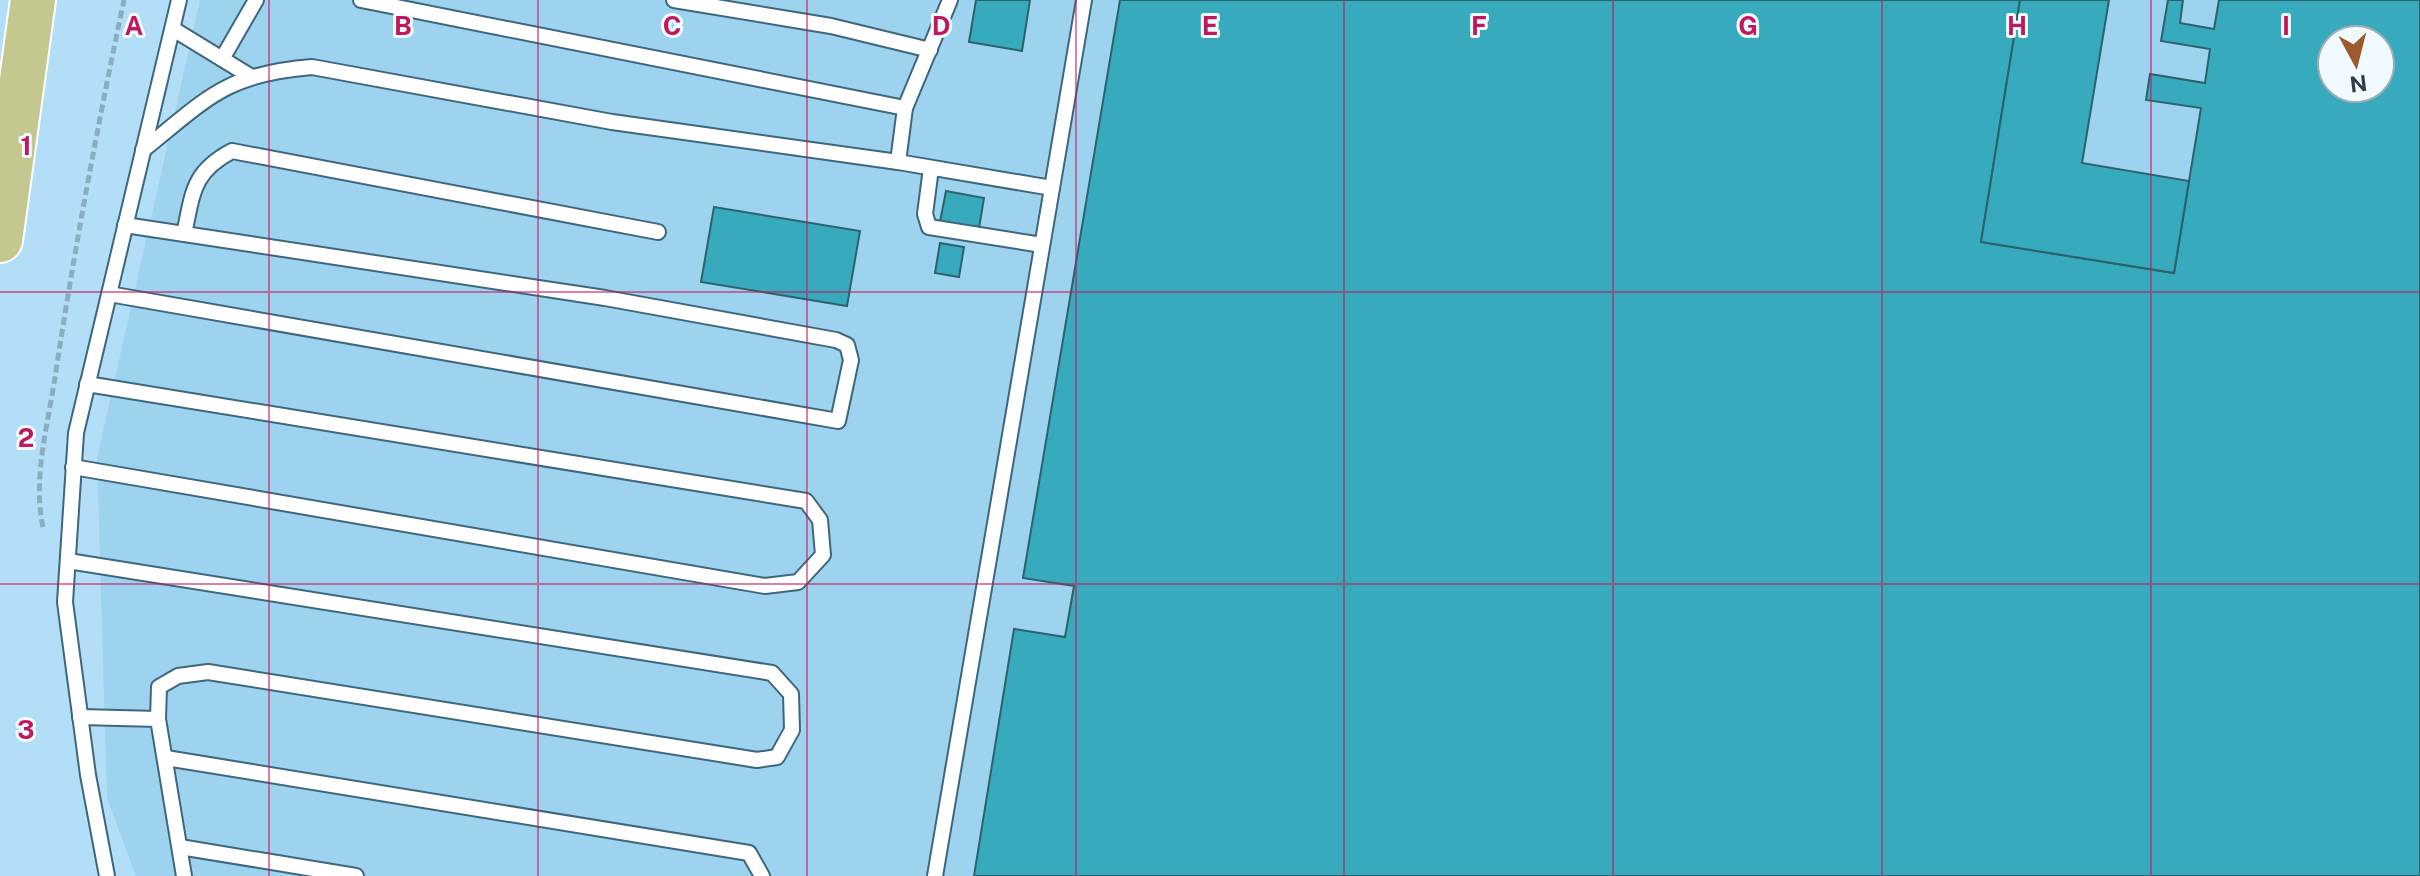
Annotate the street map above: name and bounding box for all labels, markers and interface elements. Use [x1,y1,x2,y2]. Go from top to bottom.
text: A [125,10,144,41]
text: B [394,10,412,41]
text: C [663,10,681,41]
text: D [932,10,950,41]
text: E [1202,10,1218,41]
text: F [1471,10,1487,41]
text: G [1738,10,1758,41]
text: H [2007,10,2027,41]
text: I [2282,10,2290,41]
north arrow [2316,24,2396,104]
text: N [2348,70,2369,98]
text: 1 [20,130,32,161]
text: 2 [18,422,34,453]
text: 3 [17,714,35,745]

